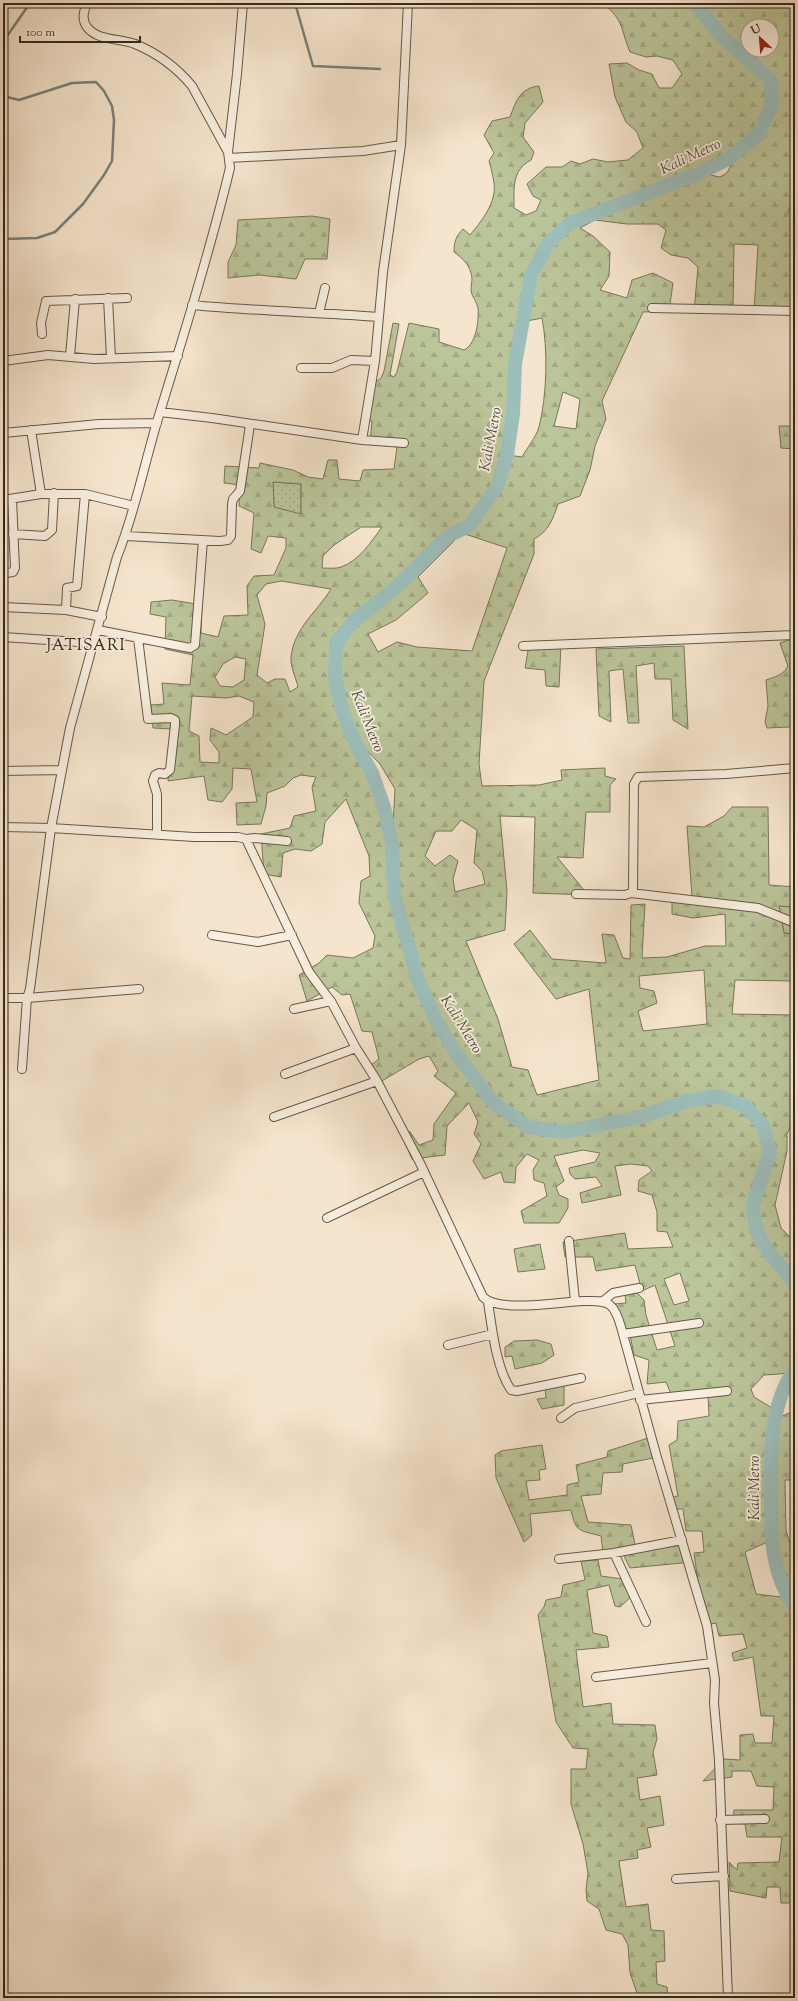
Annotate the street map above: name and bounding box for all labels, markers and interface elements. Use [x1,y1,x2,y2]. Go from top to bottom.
scale bar [20,18,140,44]
north arrow [740,18,780,58]
text: U [748,21,764,40]
text: 100 m [26,24,55,42]
water label: Kali Metro [657,134,725,181]
water label: Kali Metro [475,405,508,473]
district label: JATISARI [45,635,126,658]
water label: Kali Metro [345,688,389,756]
water label: Kali Metro [435,992,487,1058]
water label: Kali Metro [745,1455,766,1520]

